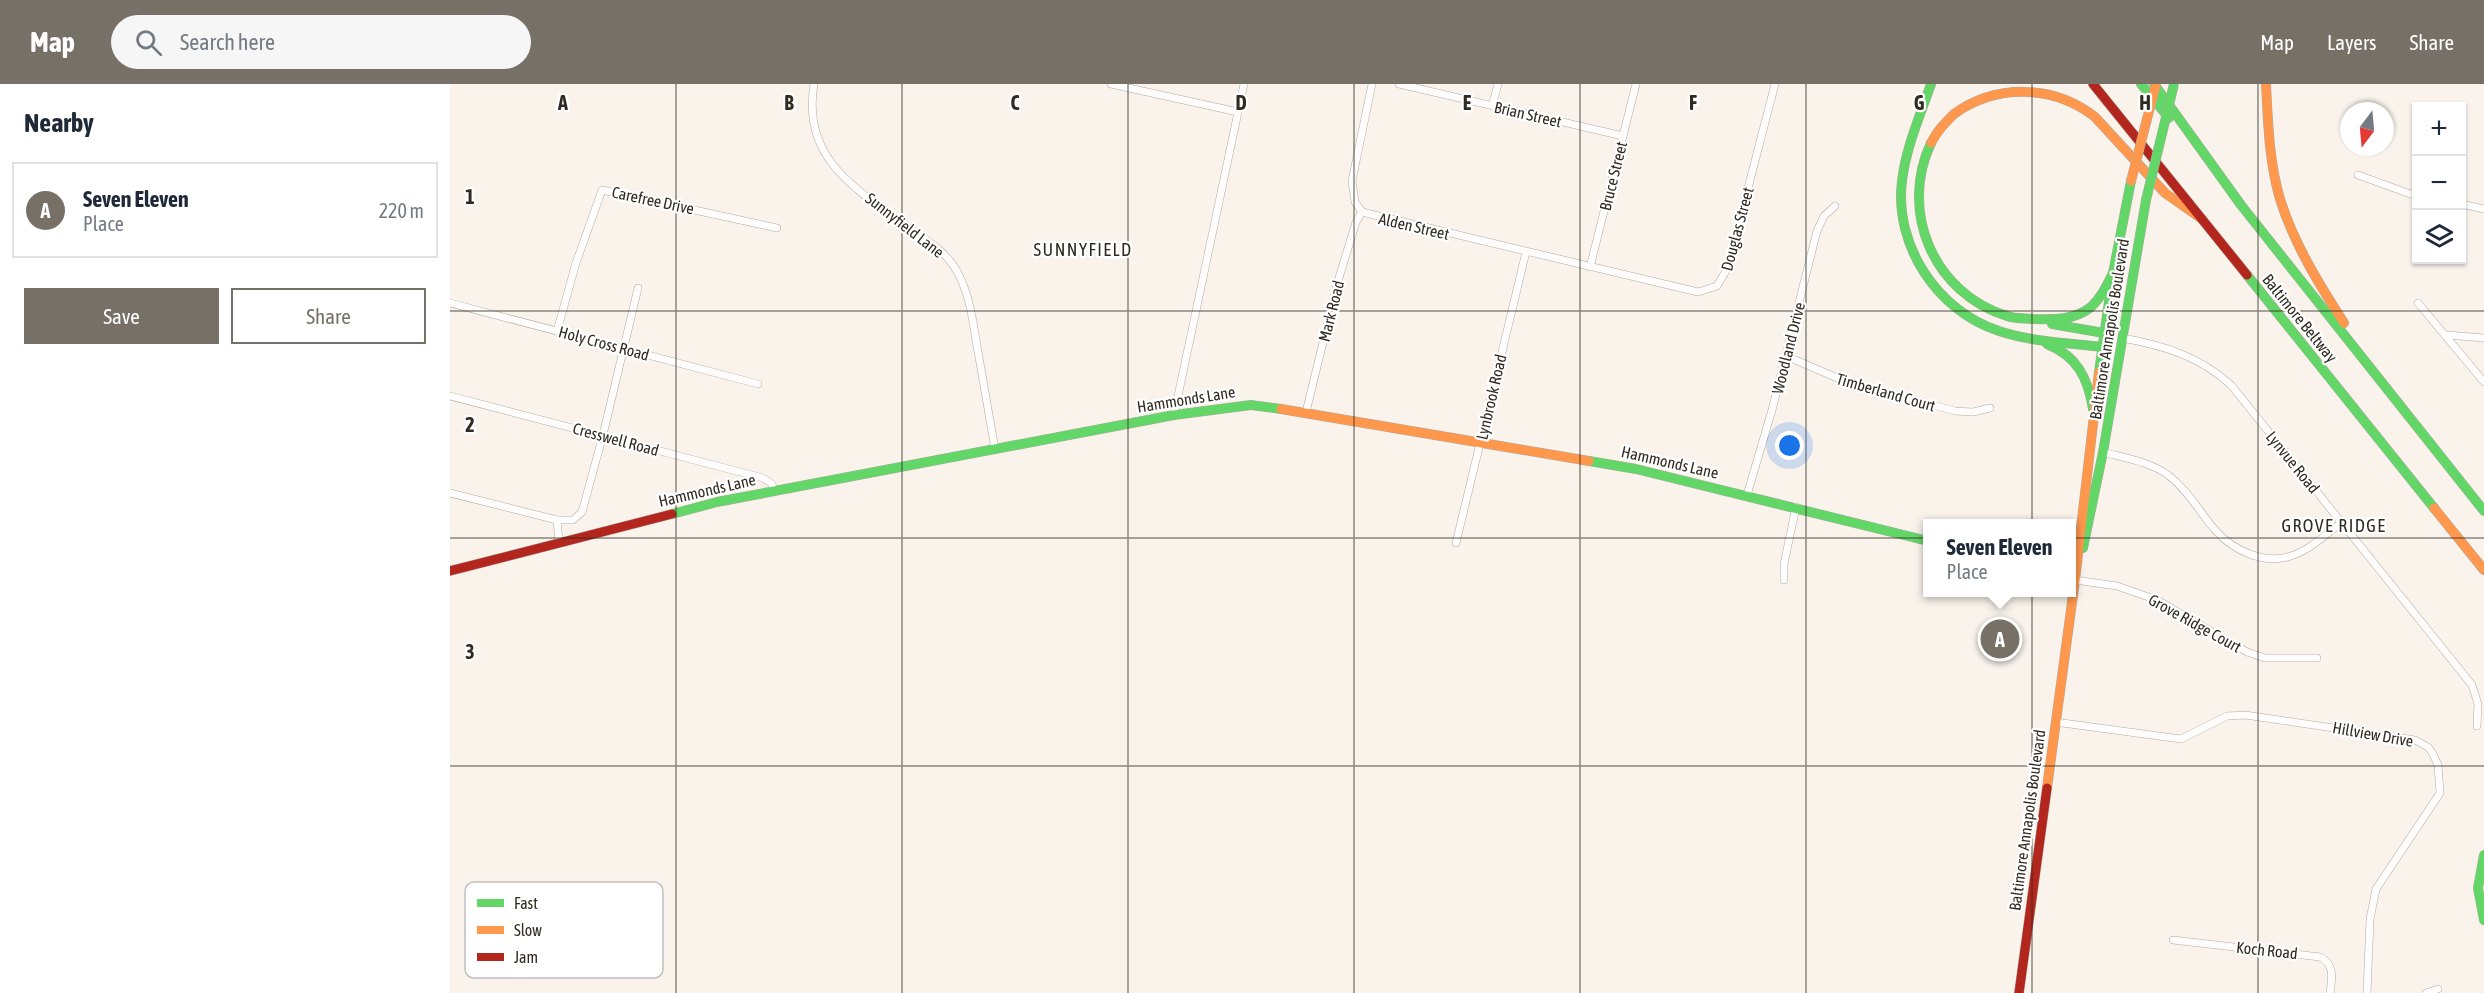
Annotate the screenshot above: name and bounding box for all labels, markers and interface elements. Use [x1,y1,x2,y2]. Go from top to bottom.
search box [111,15,531,69]
text: Map [30,26,75,58]
icon: search [132,26,165,59]
text: Search here [180,29,275,55]
text: Map [2260,30,2294,54]
text: Layers [2327,30,2377,54]
text: Share [2410,30,2454,54]
text: A [557,91,568,114]
text: B [784,91,794,114]
text: C [1011,91,1020,114]
text: D [1235,91,1247,114]
text: E [1463,91,1472,114]
text: F [1689,91,1697,114]
text: G [1914,91,1925,114]
text: H [2139,91,2151,114]
street label: Brian Street [1493,98,1564,131]
north arrow [2340,102,2394,156]
map controls [2412,102,2466,264]
button: + [2412,102,2466,156]
text: Nearby [24,108,94,138]
street label: Bruce Street [1596,139,1630,212]
button: − [2412,156,2466,210]
street label: Carefree Drive [610,183,696,217]
text: 1 [465,185,475,208]
street label: Douglas Street [1717,185,1758,273]
text: Seven Eleven [83,186,189,212]
street label: Sunnyfield Lane [862,189,948,262]
text: A [41,199,50,222]
text: 220 m [379,199,424,222]
street label: Alden Street [1377,209,1451,243]
button: layers [2412,210,2466,264]
text: Place [83,212,124,235]
street label: Baltimore Annapolis Boulevard [2086,237,2133,421]
district label: SUNNYFIELD [1034,239,1133,260]
street label: Baltimore Beltway [2258,270,2341,367]
street label: Mark Road [1315,278,1347,344]
button: Save [24,288,219,344]
button: Share [231,288,426,344]
street label: Woodland Drive [1768,300,1808,396]
street label: Holy Cross Road [556,322,651,365]
street label: Lynbrook Road [1472,352,1511,442]
street label: Timberland Court [1834,369,1938,415]
street label: Hammonds Lane [1136,382,1236,416]
text: 2 [465,413,475,436]
street label: Cresswell Road [571,419,661,459]
street label: Lynvue Road [2262,427,2323,497]
your location [1775,431,1804,460]
street label: Hammonds Lane [1620,442,1720,482]
street label: Hammonds Lane [657,470,757,510]
district label: GROVE RIDGE [2281,515,2387,536]
popup [1923,519,2076,597]
text: Seven Eleven [1947,534,2052,560]
text: Place [1947,560,1988,583]
street label: Grove Ridge Court [2145,590,2245,657]
pin: A [1980,616,2020,662]
text: 3 [465,640,475,663]
street label: Hillview Drive [2331,718,2415,750]
street label: Baltimore Annapolis Boulevard [2005,728,2050,912]
legend [465,882,663,978]
text: Fast [514,894,538,912]
text: Slow [514,921,542,939]
street label: Koch Road [2235,938,2299,962]
text: Jam [514,948,538,966]

